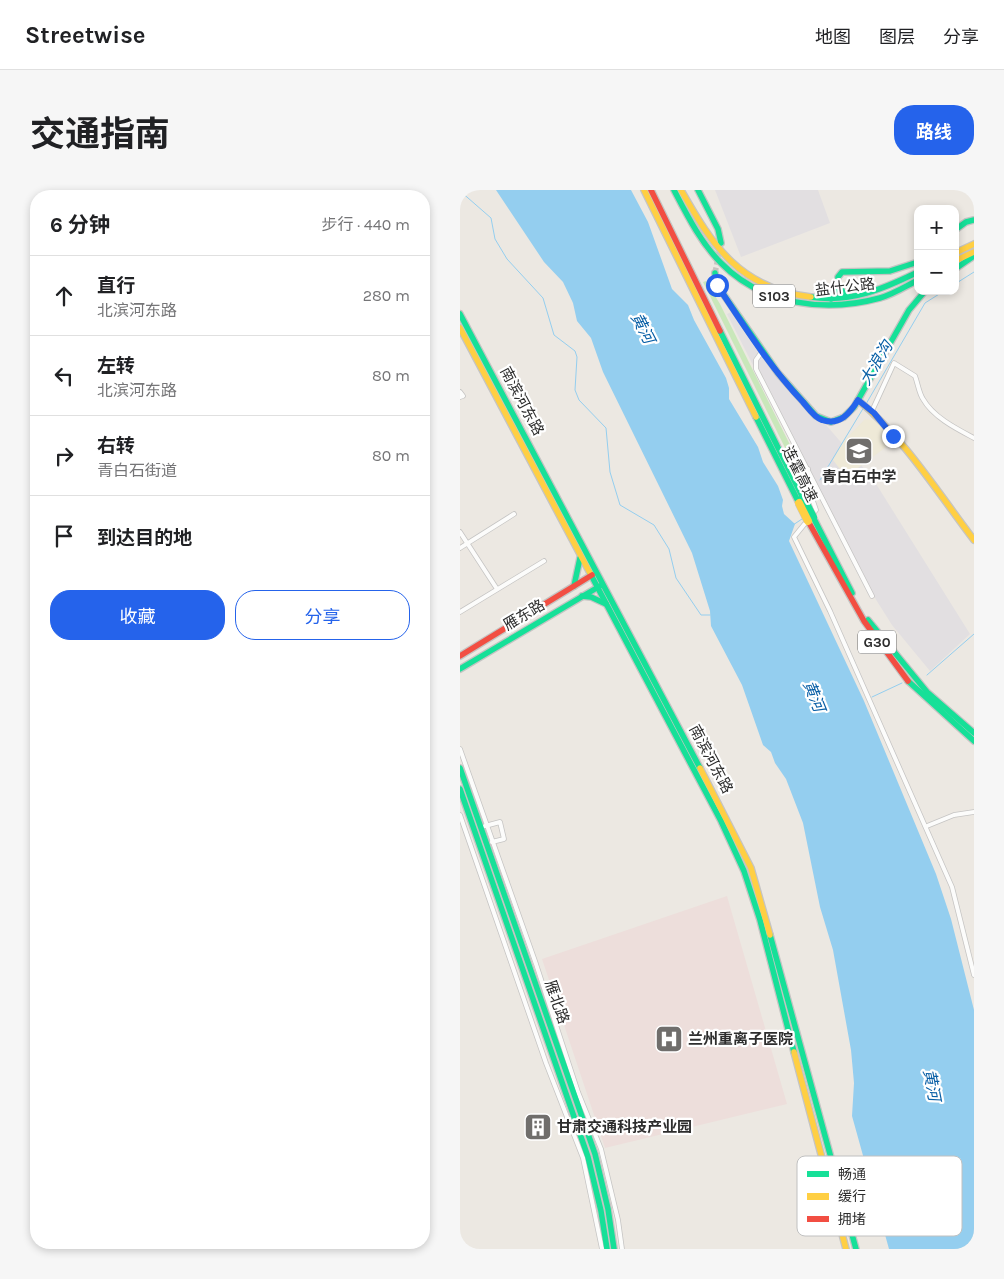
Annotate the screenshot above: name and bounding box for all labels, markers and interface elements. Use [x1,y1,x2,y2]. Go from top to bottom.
text: Streetwise [25,21,146,49]
text: 地图 [815,26,851,48]
text: 图层 [879,26,915,48]
text: 分享 [943,26,979,48]
button: 路线 [894,105,974,155]
text: 交通指南 [30,114,170,155]
map controls [914,205,959,295]
button: + [914,205,959,250]
text: 6 分钟 [50,213,110,237]
text: 步行 · 440 m [321,215,410,234]
button: − [914,250,959,295]
route start [706,274,729,297]
street label: 盐什公路 [814,274,876,300]
text: 直行 [97,275,135,297]
icon: ahead [50,282,78,310]
road number: S103 [753,284,795,308]
text: 280 m [363,286,410,305]
text: 北滨河东路 [97,301,177,320]
water label: 黄河 [627,309,660,349]
water label: 大浪沟 [855,336,898,388]
text: 左转 [97,355,135,377]
icon: left [50,362,78,390]
street label: 南滨河东路 [496,364,548,438]
text: 80 m [372,366,410,385]
text: 北滨河东路 [97,381,177,400]
route end [882,425,905,448]
text: 右转 [97,435,135,457]
school or university icon: 青白石中学 [844,436,874,466]
icon: right [50,442,78,470]
street label: 连霍高速 [779,443,821,505]
text: 80 m [372,446,410,465]
text: 青白石街道 [97,461,177,480]
place label: 青白石中学 [821,468,897,486]
icon: arrive [50,522,78,550]
text: 到达目的地 [97,527,192,549]
button: 收藏 [50,590,225,640]
button: 分享 [235,590,410,640]
street label: 雁东路 [500,596,548,634]
road number: G30 [858,631,896,654]
water label: 黄河 [799,678,830,717]
street label: 南滨河东路 [685,722,737,796]
street label: 雁北路 [541,978,573,1026]
hospital icon: 兰州重离子医院 [654,1024,684,1054]
place label: 兰州重离子医院 [688,1030,793,1048]
water label: 黄河 [920,1067,945,1105]
building icon: 甘肃交通科技产业园 [523,1112,553,1142]
place label: 甘肃交通科技产业园 [557,1118,692,1136]
legend [797,1156,962,1236]
text: 畅通 [838,1166,866,1183]
text: 缓行 [838,1188,866,1205]
text: 拥堵 [838,1211,866,1228]

